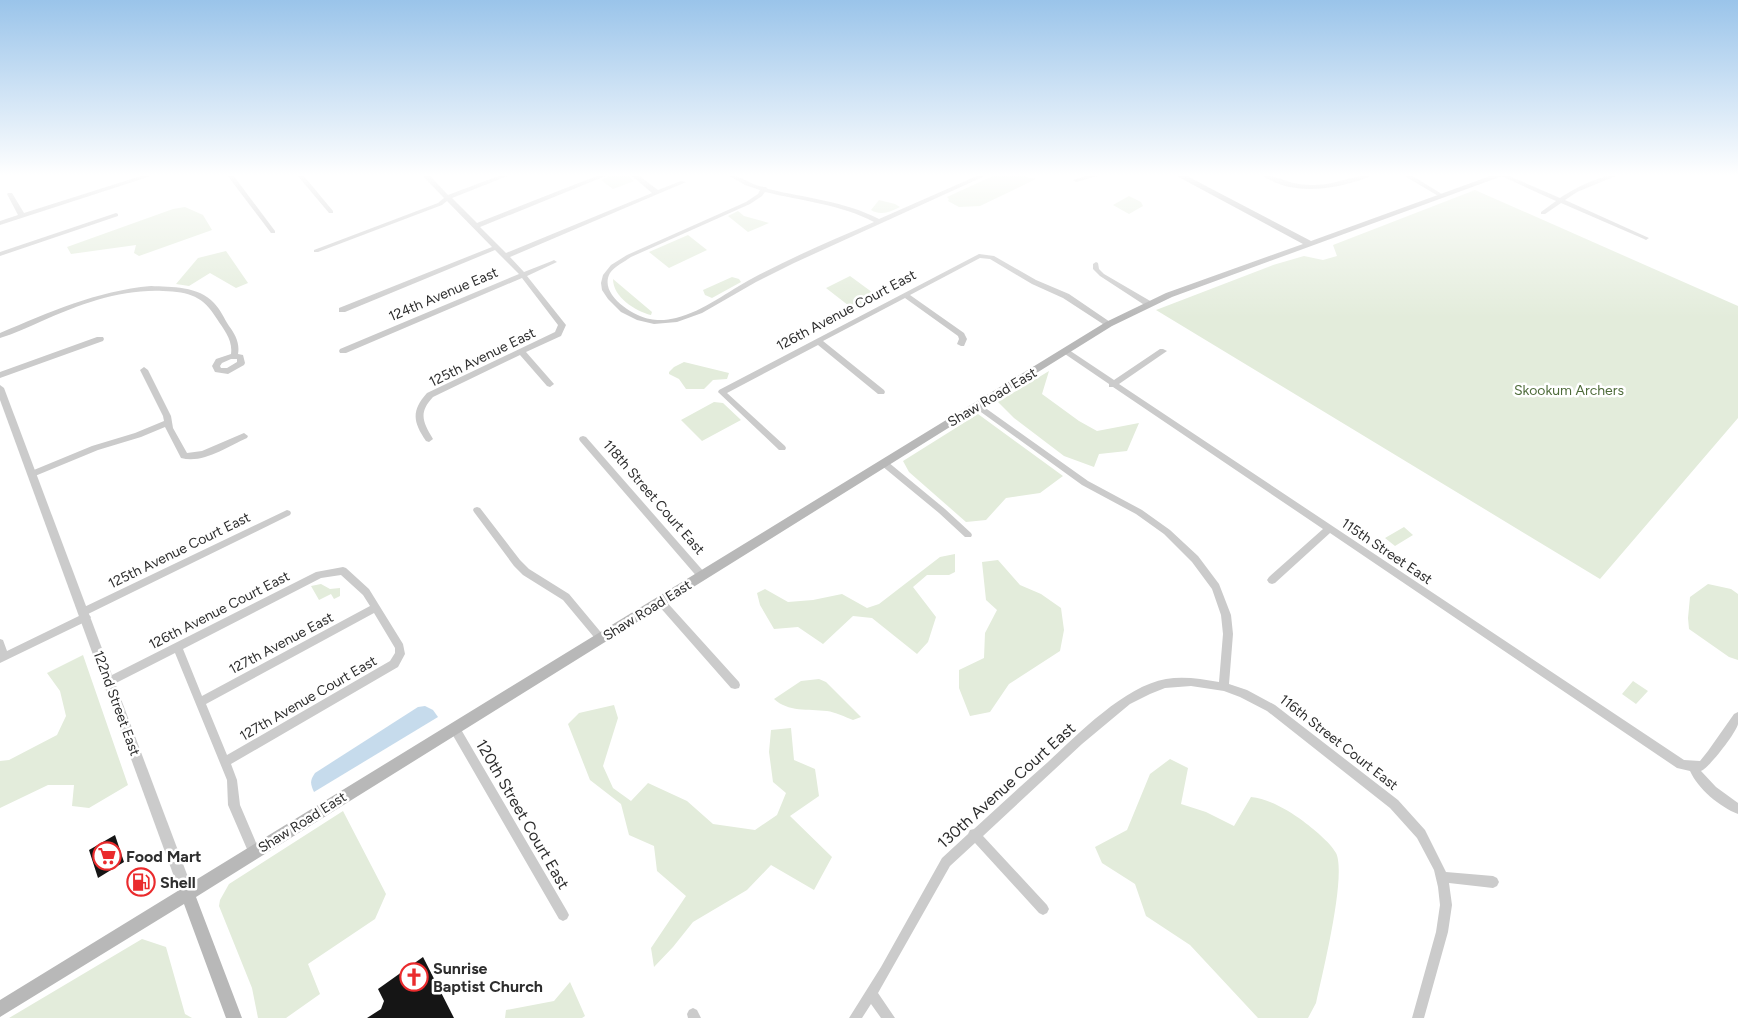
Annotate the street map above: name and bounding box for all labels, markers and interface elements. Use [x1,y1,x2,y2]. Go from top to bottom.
street label: 124th Avenue East [386,264,500,325]
street label: 126th Avenue Court East [774,266,919,354]
street label: 125th Avenue East [426,324,538,391]
street label: Shaw Road East [945,364,1040,431]
park label: Skookum Archers [1514,382,1624,399]
street label: 118th Street Court East [599,437,708,558]
street label: 125th Avenue Court East [105,509,253,592]
street label: 115th Street East [1338,515,1435,588]
street label: 126th Avenue Court East [146,568,292,653]
street label: Shaw Road East [600,577,695,644]
street label: 127th Avenue East [226,609,336,678]
street label: 122nd Street East [90,648,143,758]
street label: 127th Avenue Court East [237,652,380,745]
street label: 116th Street Court East [1276,691,1401,794]
street label: 130th Avenue Court East [934,718,1079,852]
street label: 120th Street Court East [472,736,573,893]
street label: Shaw Road East [255,789,350,856]
supermarket icon: Food Mart [92,841,122,871]
place label: Food Mart [126,847,201,866]
fuel station icon: Shell [126,867,156,897]
place label: Shell [160,873,196,892]
place label: Sunrise Baptist Church [433,959,543,996]
church icon: Sunrise Baptist Church [399,962,429,992]

